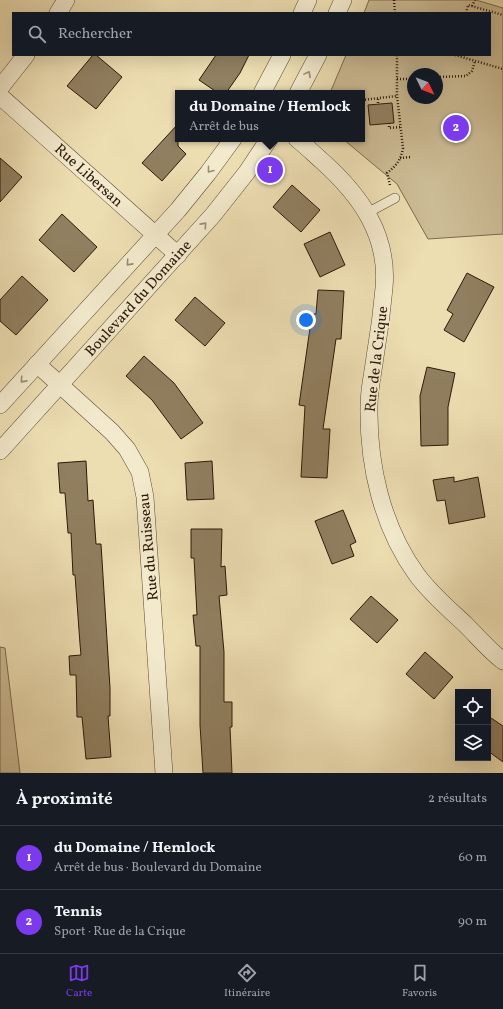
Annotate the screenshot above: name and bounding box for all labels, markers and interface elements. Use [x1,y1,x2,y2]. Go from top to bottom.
search box [12,12,491,56]
icon: search [26,23,48,45]
text: Rechercher [58,24,132,45]
north arrow [407,68,443,104]
one-way arrow [304,71,311,78]
popup [175,90,365,142]
text: du Domaine / Hemlock [189,97,351,118]
pin: 2 [443,113,469,143]
text: Arrêt de bus [189,118,259,136]
street label: Rue Libersan [49,139,127,213]
pin: 1 [257,155,283,185]
one-way arrow [208,166,215,173]
one-way arrow [199,223,206,230]
street label: Boulevard du Domaine [81,236,197,362]
one-way arrow [127,259,134,266]
street label: Rue de la Crique [361,305,394,413]
your location [296,310,316,330]
one-way arrow [20,376,27,383]
street label: Rue du Ruisseau [134,492,165,602]
map controls [455,689,491,761]
button: locate [455,689,491,725]
button: layers [455,725,491,761]
text: À proximité [16,788,113,811]
text: 2 résultats [428,790,487,808]
text: du Domaine / Hemlock [54,838,215,859]
text: 1 [26,849,32,867]
text: 60 m [459,849,487,867]
text: Arrêt de bus · Boulevard du Domaine [54,859,262,877]
text: Tennis [54,902,102,923]
text: 2 [26,913,32,931]
text: 90 m [458,913,487,931]
text: Sport · Rue de la Crique [54,923,186,941]
tab: Carte [66,962,92,1001]
tab: Itinéraire [224,962,270,1001]
tab: Favoris [402,962,437,1001]

